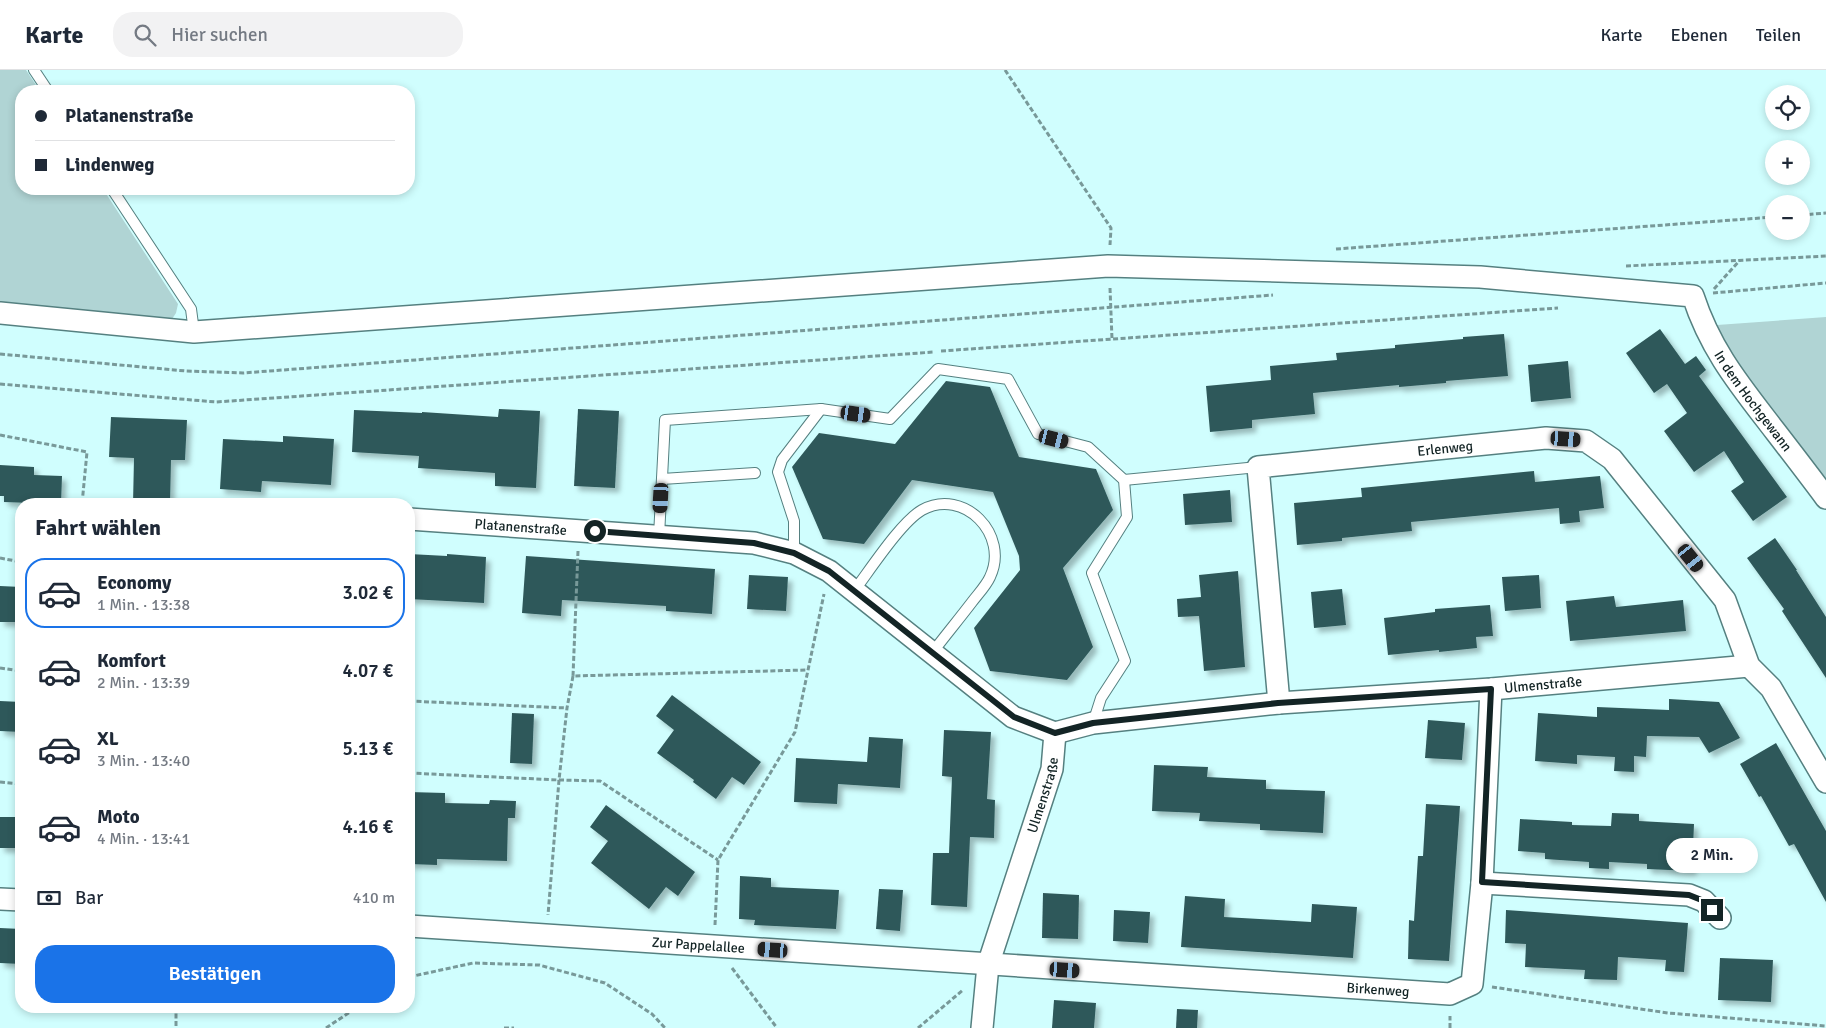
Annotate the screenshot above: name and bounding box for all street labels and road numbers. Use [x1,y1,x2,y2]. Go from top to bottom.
street label: In dem Hochgewann [1711,347,1796,455]
street label: Erlenweg [1416,437,1474,459]
street label: Platanenstraße [474,515,567,538]
street label: Ulmenstraße [1503,672,1583,696]
street label: Ulmenstraße [1023,757,1061,835]
street label: Zur Pappelallee [651,933,745,956]
street label: Birkenweg [1346,979,1410,1000]

